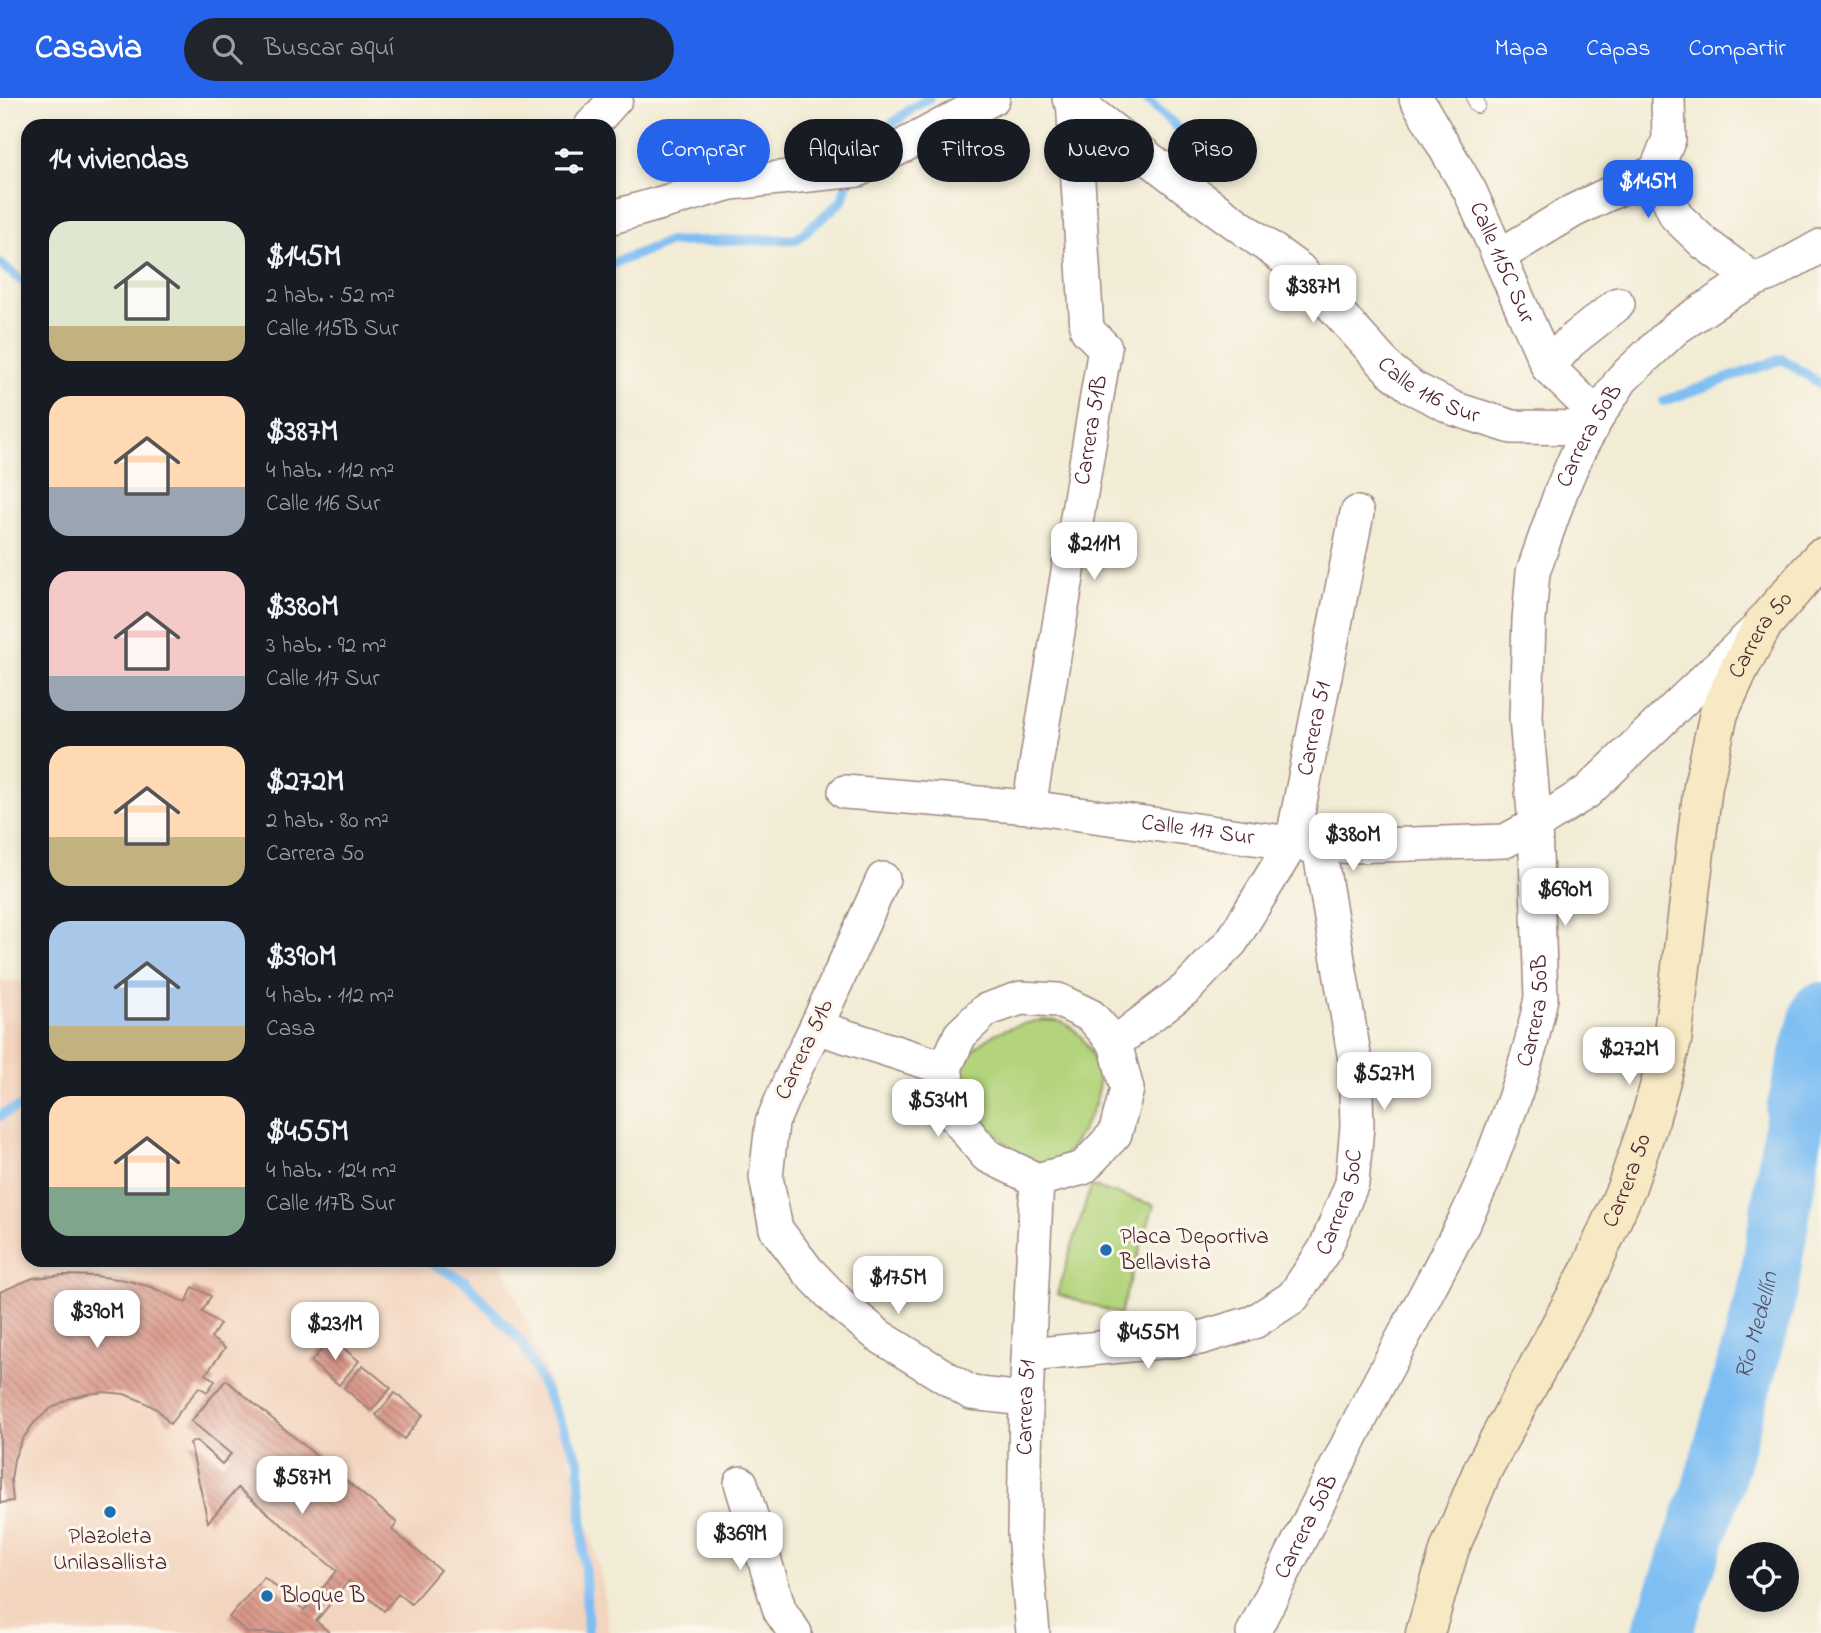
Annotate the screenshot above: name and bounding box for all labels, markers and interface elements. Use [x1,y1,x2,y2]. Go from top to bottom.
search box [184,18,674,81]
text: Casavia [35,25,142,73]
icon: search [208,30,246,68]
text: Buscar aquí [264,30,394,68]
text: Mapa [1495,32,1548,67]
text: Capas [1586,32,1650,67]
text: Compartir [1688,32,1786,67]
chip: Comprar [637,119,770,182]
chip: Alquilar [784,119,903,182]
chip: Filtros [917,119,1030,182]
chip: Nuevo [1044,119,1154,182]
chip: Piso [1168,119,1257,182]
text: 14 viviendas [49,139,189,183]
icon: filters [550,142,588,180]
pin: $145M [1599,160,1697,220]
text: $145M [1619,166,1677,199]
street label: Calle 115C Sur [1460,197,1544,330]
text: $145M [266,236,341,280]
icon: home [105,249,189,333]
pin: $387M [1264,266,1362,325]
text: $387M [1285,271,1341,304]
text: 2 hab. · 52 m² [266,280,395,313]
text: Calle 115B Sur [266,313,399,346]
street label: Calle 116 Sur [1369,349,1485,433]
street label: Carrera 51B [1066,373,1117,488]
street label: Carrera 50B [1548,378,1631,493]
text: $387M [266,411,338,455]
icon: home [105,424,189,508]
text: 4 hab. · 112 m² [266,455,394,488]
text: Calle 116 Sur [266,488,380,521]
pin: $211M [1045,522,1143,582]
text: $211M [1067,528,1121,561]
street label: Carrera 50 [1720,584,1801,684]
text: $380M [266,586,339,630]
icon: home [105,599,189,683]
text: 3 hab. · 92 m² [266,630,387,663]
text: Calle 117 Sur [266,663,380,696]
street label: Carrera 51 [1289,679,1340,779]
text: $272M [266,761,345,805]
icon: home [105,774,189,858]
text: 2 hab. · 80 m² [266,805,389,838]
street label: Calle 117 Sur [1139,806,1257,855]
pin: $380M [1304,814,1402,873]
text: $380M [1325,819,1381,852]
text: Carrera 50 [266,838,364,871]
pin: $690M [1516,868,1614,928]
text: $690M [1538,874,1592,907]
text: $390M [266,936,337,980]
icon: home [105,949,189,1033]
street label: Carrera 50B [1508,954,1558,1071]
text: 4 hab. · 112 m² [266,980,394,1013]
street label: Carrera 51b [767,994,843,1106]
text: Casa [266,1013,315,1046]
pin: $272M [1580,1028,1678,1087]
text: $272M [1599,1033,1659,1066]
pin: $527M [1335,1052,1433,1112]
text: $527M [1353,1058,1415,1091]
pin: $534M [889,1080,987,1139]
text: $534M [908,1085,968,1118]
text: $455M [266,1111,349,1155]
icon: home [105,1124,189,1208]
street label: Carrera 50 [1594,1129,1660,1233]
street label: Carrera 50C [1308,1148,1371,1260]
text: 4 hab. · 124 m² [266,1155,396,1188]
text: Calle 117B Sur [266,1188,395,1221]
place label: Placa Deportiva Bellavista [1119,1221,1269,1280]
marker: Placa Deportiva Bellavista [1098,1242,1114,1258]
pin: $175M [849,1256,947,1316]
text: $175M [869,1262,927,1295]
water label: Río Medellín [1726,1269,1788,1383]
pin: $390M [48,1290,146,1350]
text: $390M [70,1296,124,1329]
pin: $231M [286,1302,384,1362]
text: $231M [307,1308,363,1341]
pin: $455M [1099,1312,1197,1371]
text: $455M [1116,1317,1180,1350]
street label: Carrera 51 [1009,1359,1044,1455]
pin: $587M [253,1456,351,1516]
text: $587M [272,1462,332,1495]
street label: Carrera 50B [1266,1469,1347,1585]
marker: Plazoleta Unilasallista [102,1504,118,1520]
pin: $369M [691,1512,789,1572]
text: $369M [713,1518,767,1551]
place label: Plazoleta Unilasallista [53,1521,167,1580]
map controls [1729,1542,1799,1612]
button: locate [1729,1542,1799,1612]
place label: Bloque B [280,1580,365,1613]
marker: Bloque B [259,1588,275,1604]

